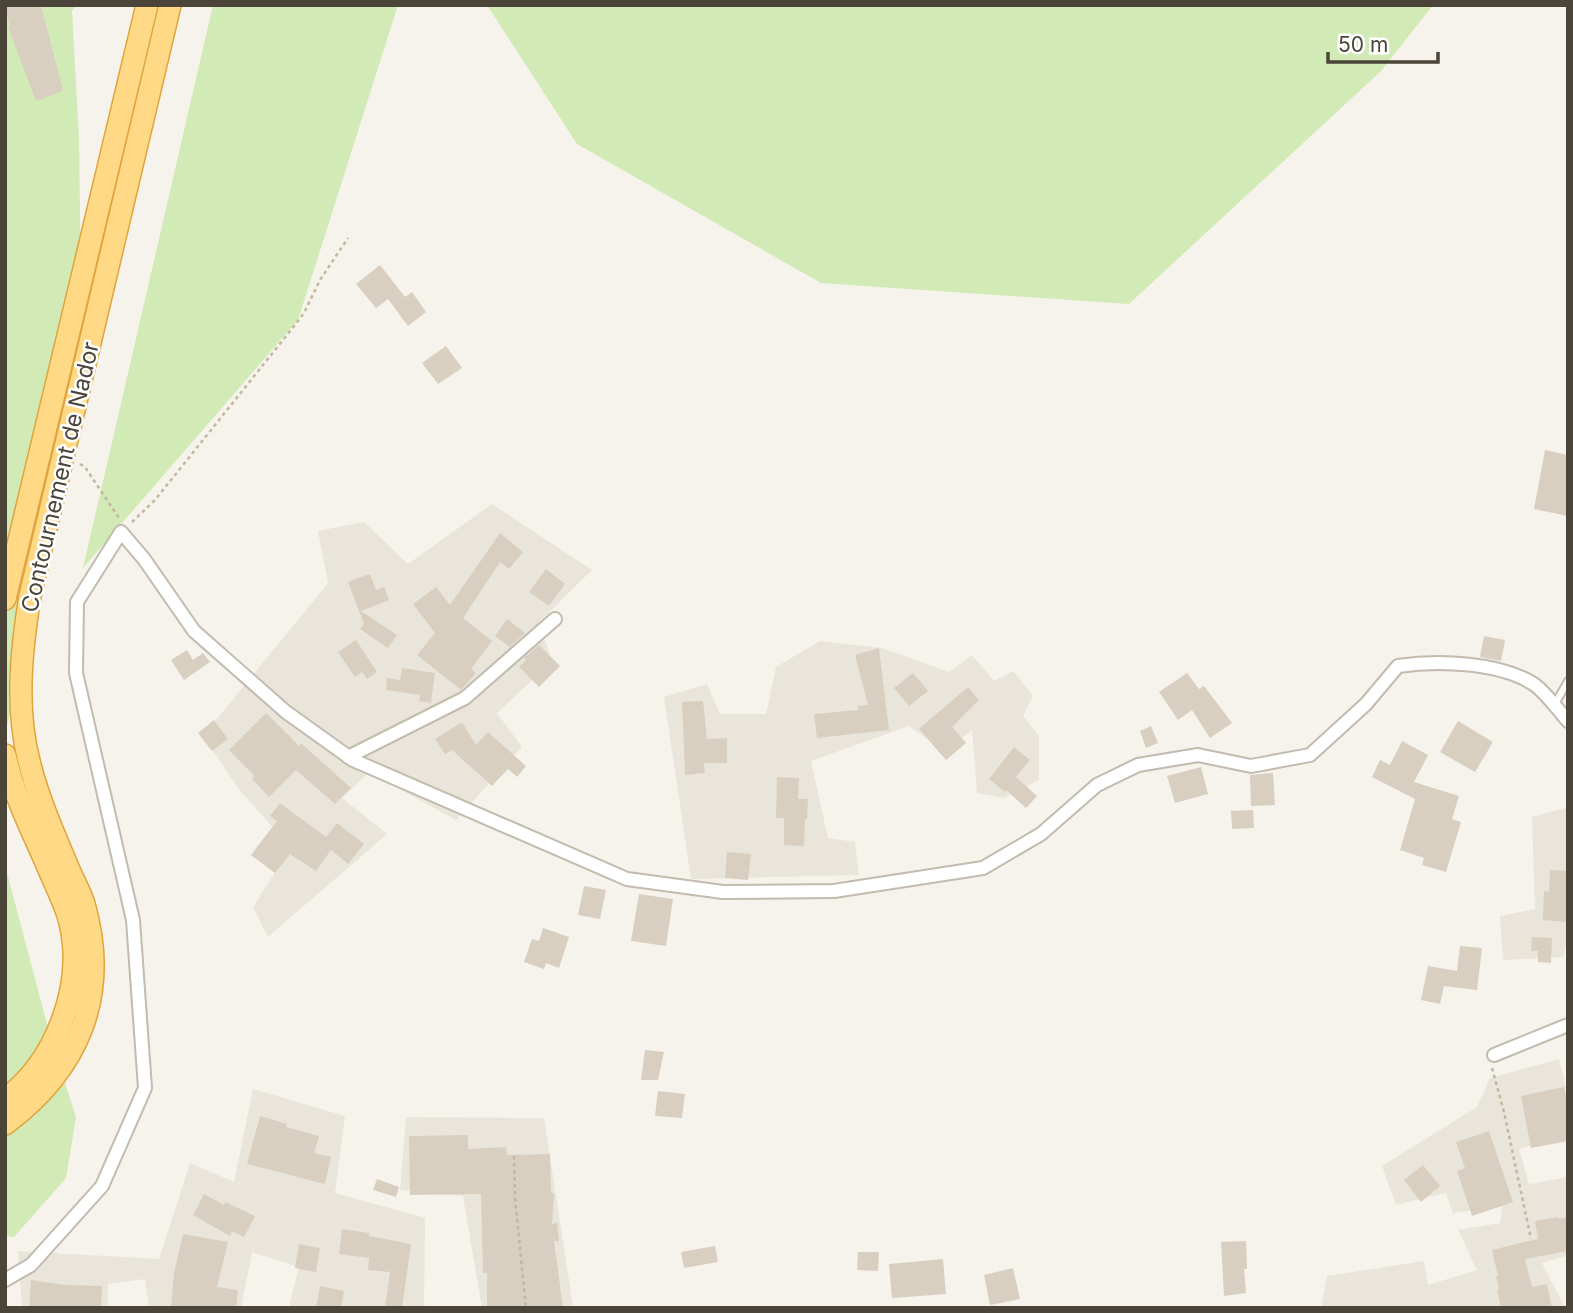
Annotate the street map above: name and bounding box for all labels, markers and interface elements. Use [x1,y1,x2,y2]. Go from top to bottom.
scale bar [1328,21,1438,65]
text: 50 m [1338,32,1388,57]
street label: Contournement de Nador [15,339,105,615]

